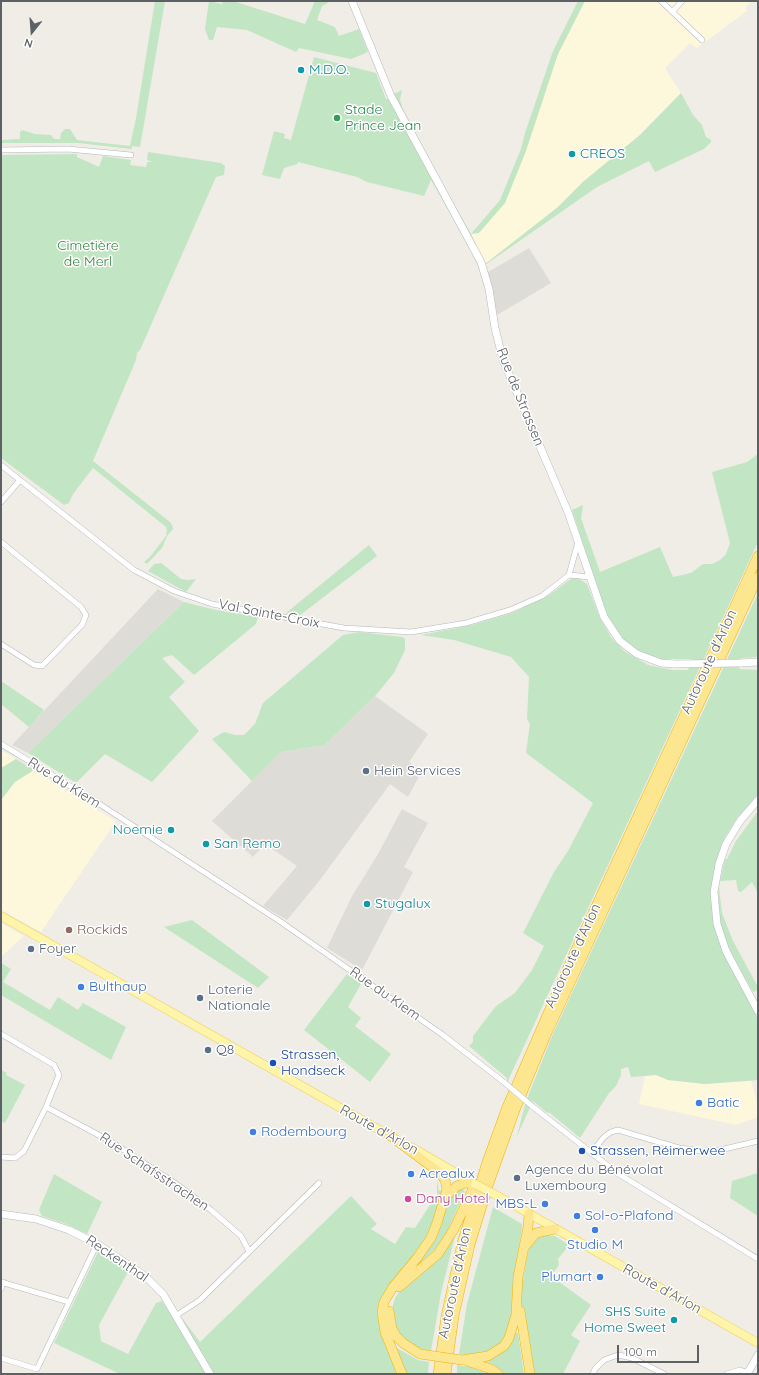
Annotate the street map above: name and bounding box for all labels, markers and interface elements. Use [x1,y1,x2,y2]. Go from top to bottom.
north arrow [12,12,52,52]
text: N [23,36,34,51]
place label: M.D.O. [309,62,349,78]
marker: M.D.O. [296,65,306,75]
place label: Stade Prince Jean [345,102,421,134]
marker: Stade Prince Jean [332,113,342,123]
place label: CREOS [580,146,625,162]
marker: CREOS [567,149,577,159]
park label: Cimetière de Merl [57,238,119,270]
street label: Rue de Strassen [493,345,547,449]
street label: Val Sainte-Croix [217,596,321,632]
street label: Autoroute d'Arlon [677,607,741,717]
street label: Rue du Kiem [25,754,103,812]
place label: Hein Services [374,763,461,779]
marker: Hein Services [361,766,371,776]
place label: Noemie [113,822,163,838]
marker: Noemie [166,825,176,835]
place label: San Remo [214,836,281,852]
marker: San Remo [201,839,211,849]
place label: Stugalux [375,896,430,912]
marker: Stugalux [362,899,372,909]
street label: Autoroute d'Arlon [541,901,605,1011]
place label: Rockids [77,922,128,938]
marker: Rockids [64,925,74,935]
place label: Foyer [39,941,76,957]
marker: Foyer [26,944,36,954]
street label: Rue du Kiem [346,963,424,1025]
place label: Bulthaup [89,979,147,995]
marker: Bulthaup [76,982,86,992]
place label: Loterie Nationale [208,982,270,1014]
marker: Loterie Nationale [195,993,205,1003]
place label: Q8 [216,1042,234,1058]
marker: Q8 [203,1045,213,1055]
place label: Strassen, Hondseck [281,1047,345,1080]
marker: Strassen, Hondseck [268,1058,278,1068]
place label: Batic [707,1095,740,1111]
marker: Batic [694,1098,704,1108]
street label: Route d'Arlon [337,1101,421,1159]
place label: Rodembourg [261,1124,347,1140]
marker: Rodembourg [248,1127,258,1137]
street label: Rue Schafsstrachen [96,1129,212,1215]
place label: Strassen, Réimerwee [590,1143,725,1159]
marker: Strassen, Réimerwee [577,1146,587,1156]
place label: Agence du Bénévolat Luxembourg [525,1162,663,1194]
place label: Acrealux [419,1166,475,1182]
marker: Acrealux [406,1169,416,1179]
marker: Agence du Bénévolat Luxembourg [512,1173,522,1183]
place label: Dany Hotel [416,1191,489,1207]
marker: Dany Hotel [403,1194,413,1204]
place label: MBS-L [496,1196,537,1212]
marker: MBS-L [540,1199,550,1209]
place label: Sol-o-Plafond [585,1208,674,1224]
marker: Sol-o-Plafond [572,1211,582,1221]
marker: Studio M [590,1225,600,1235]
street label: Autoroute d'Arlon [435,1226,475,1340]
street label: Reckenthal [82,1232,152,1286]
place label: Studio M [567,1237,623,1253]
street label: Route d'Arlon [620,1260,704,1318]
place label: Plumart [541,1269,592,1285]
marker: Plumart [595,1272,605,1282]
place label: SHS Suite Home Sweet [584,1304,666,1336]
marker: SHS Suite Home Sweet [669,1315,679,1325]
scale bar [619,1337,701,1363]
text: 100 m [624,1344,657,1359]

